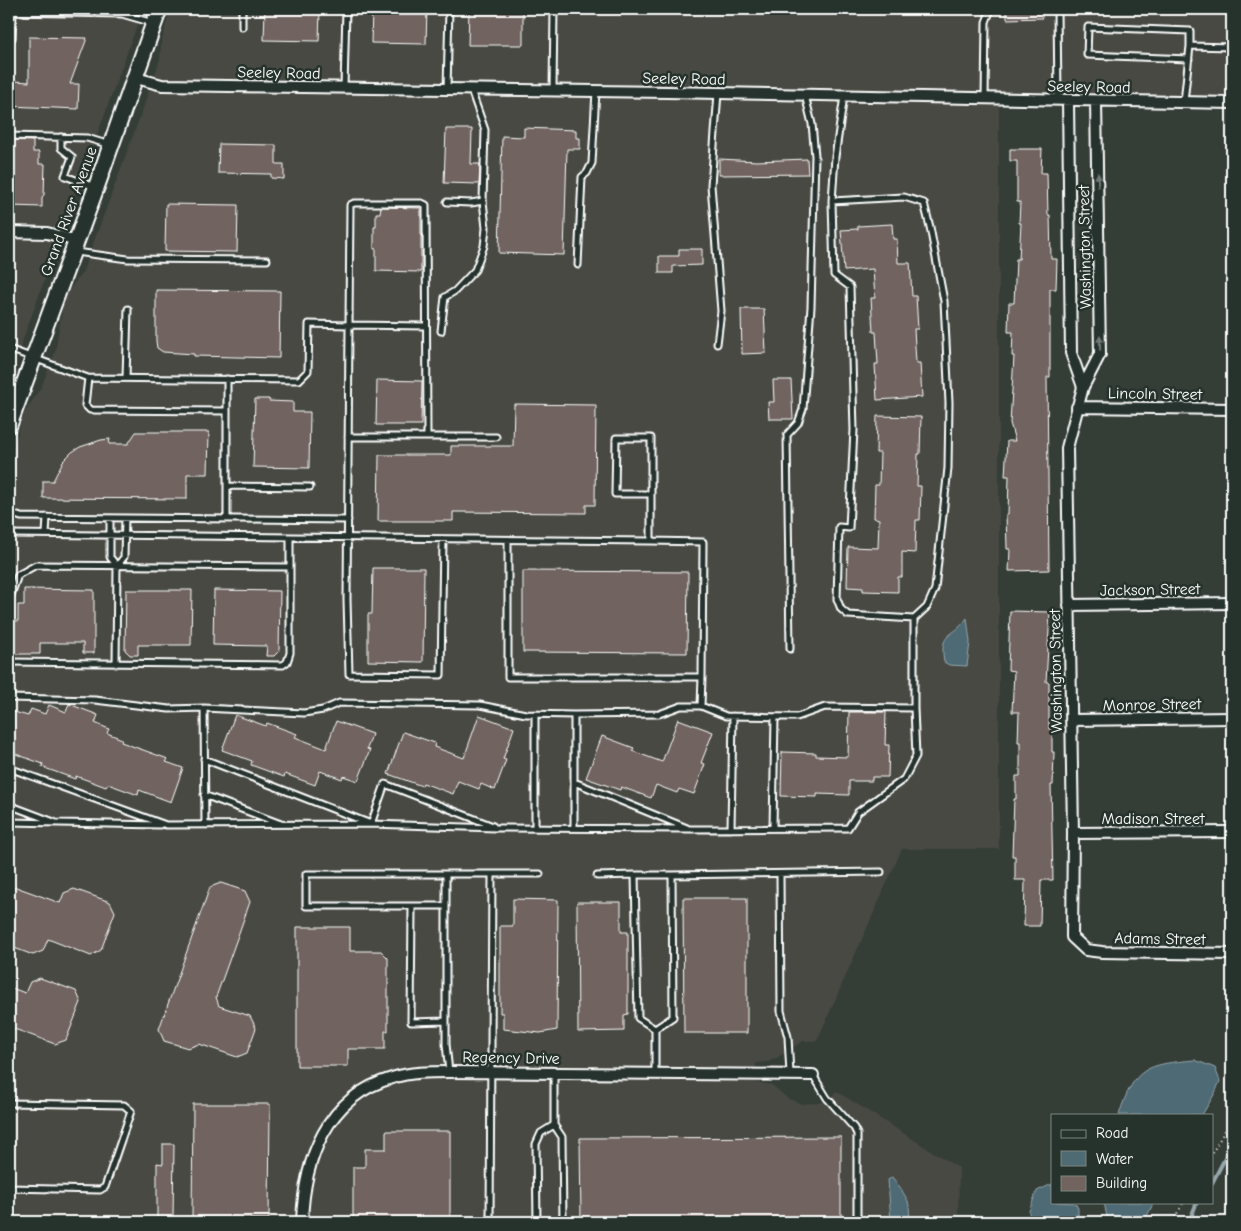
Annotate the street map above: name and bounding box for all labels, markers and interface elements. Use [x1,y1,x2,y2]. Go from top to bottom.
street label: Seeley Road [237,63,321,83]
street label: Seeley Road [642,69,726,89]
street label: Seeley Road [1047,77,1131,97]
street label: Grand River Avenue [37,144,101,279]
one-way arrow [1093,172,1101,188]
street label: Washington Street [1075,184,1095,309]
one-way arrow [1096,335,1104,351]
street label: Lincoln Street [1108,384,1203,404]
street label: Jackson Street [1100,580,1201,600]
street label: Washington Street [1046,608,1066,733]
street label: Monroe Street [1103,695,1202,715]
street label: Madison Street [1101,810,1205,828]
street label: Adams Street [1114,929,1206,949]
street label: Regency Drive [462,1048,560,1068]
legend [1051,1114,1214,1204]
text: Road [1096,1124,1128,1142]
text: Water [1096,1150,1133,1168]
text: Building [1096,1174,1147,1192]

